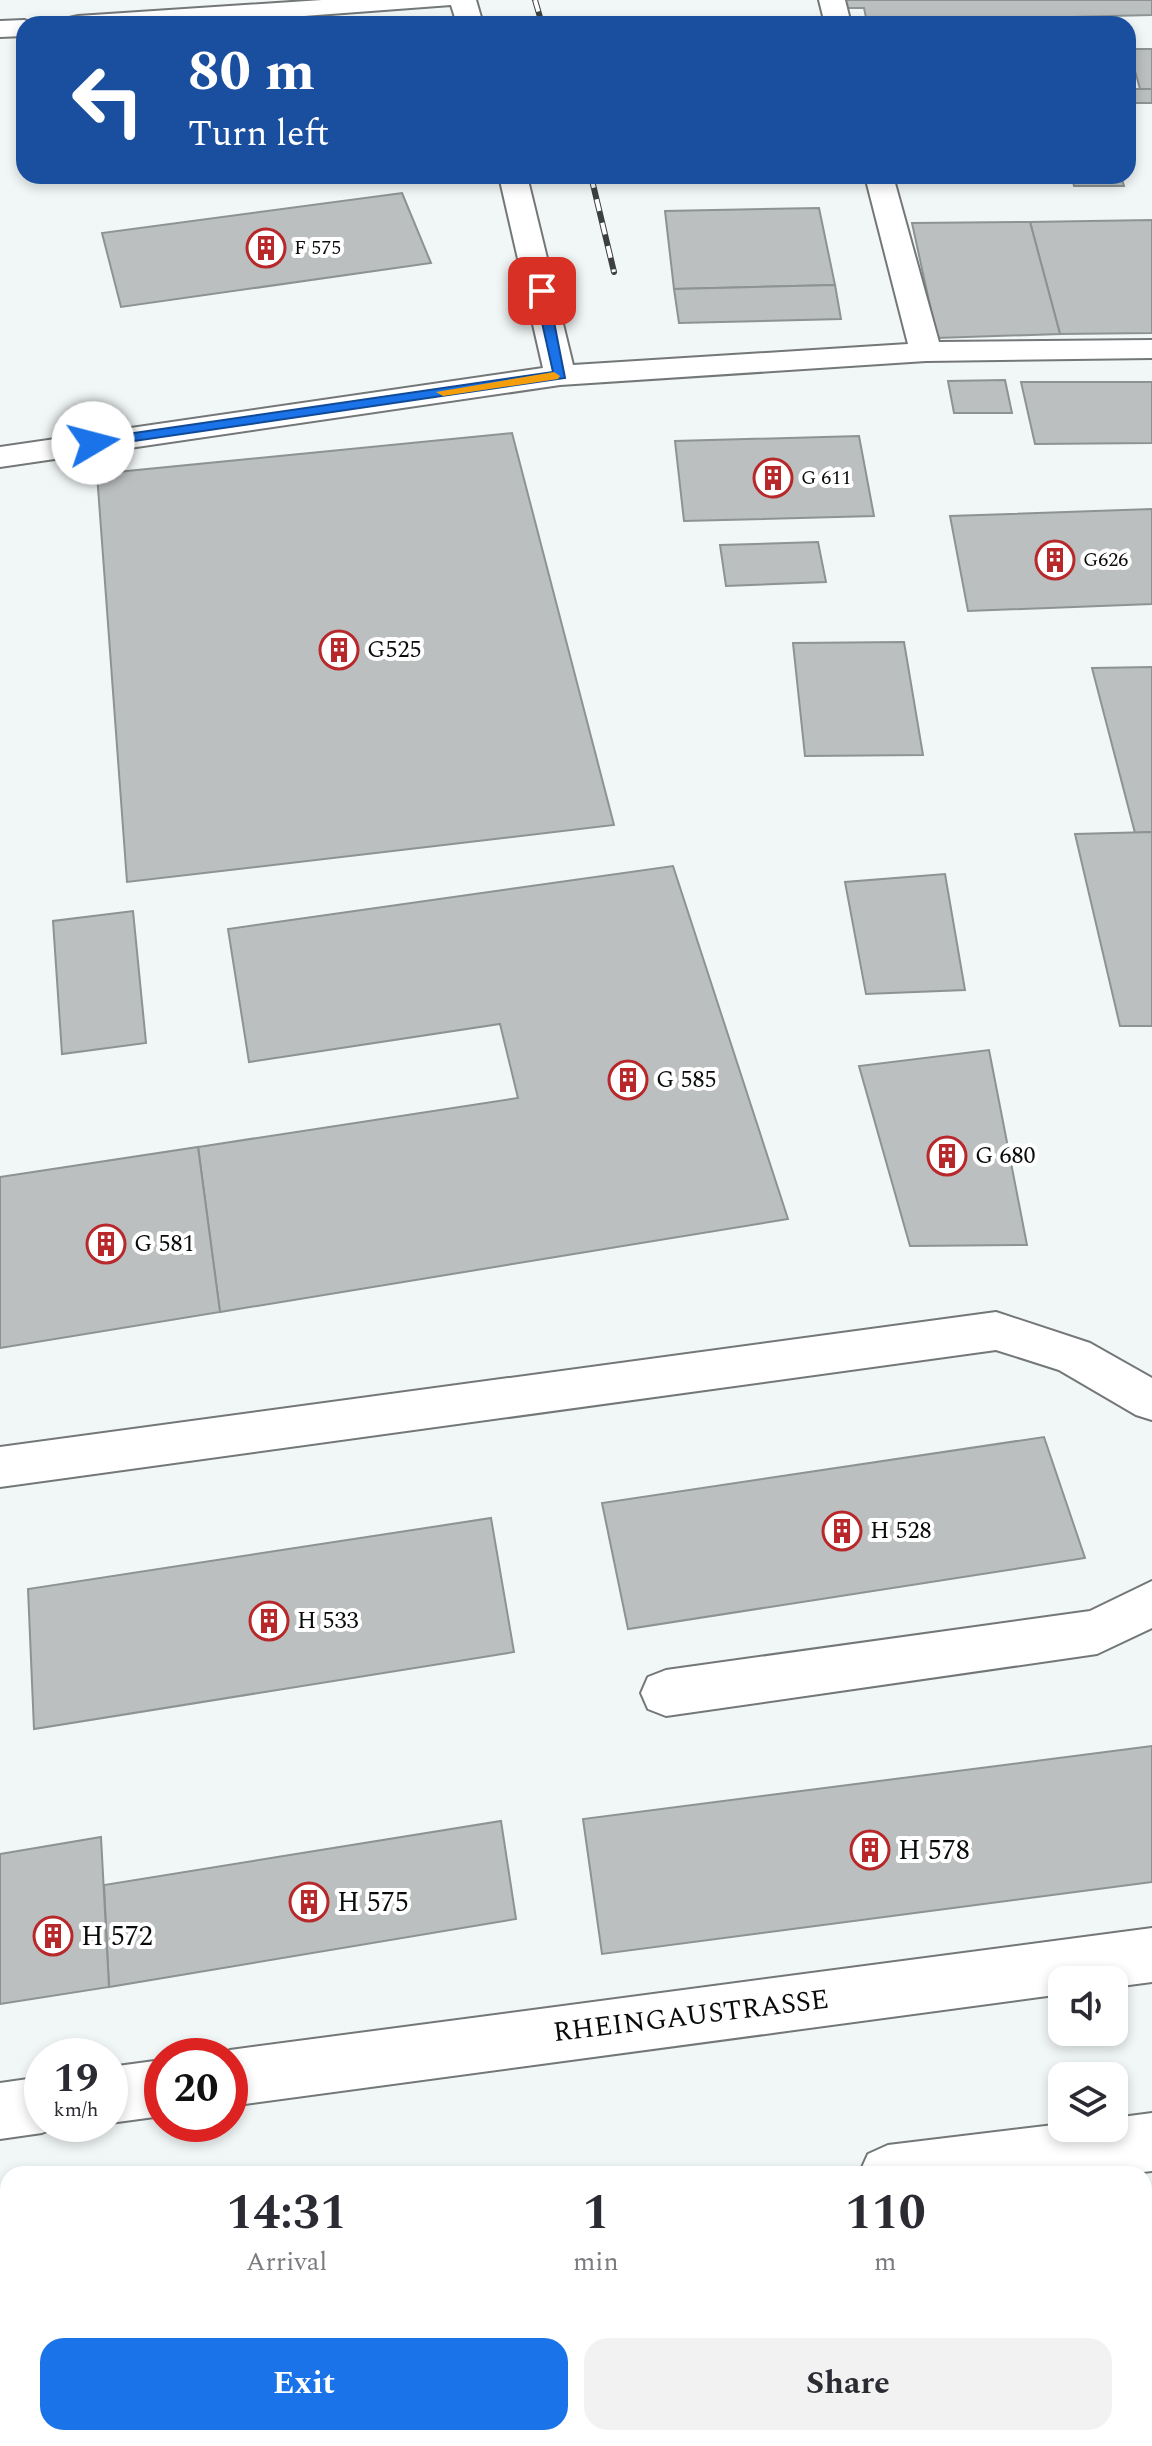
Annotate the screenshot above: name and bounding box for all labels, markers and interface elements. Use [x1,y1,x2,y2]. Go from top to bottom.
text: 80 m [188,30,315,115]
icon: left [56,48,160,152]
text: Turn left [188,107,329,162]
building icon: F 575 [245,227,287,269]
place label: F 575 [294,233,341,263]
pin [508,257,576,325]
icon: arrive [520,269,564,313]
position arrow [51,401,135,485]
building icon: G 611 [752,457,794,499]
place label: G 611 [801,463,851,493]
building icon: G626 [1034,539,1076,581]
place label: G626 [1083,545,1128,575]
building icon: G525 [318,629,360,671]
place label: G525 [367,632,421,668]
building icon: G 585 [607,1059,649,1101]
place label: G 585 [656,1062,716,1098]
building icon: G 680 [926,1135,968,1177]
place label: G 680 [975,1138,1035,1174]
building icon: G 581 [85,1223,127,1265]
place label: G 581 [134,1226,194,1262]
building icon: H 528 [821,1510,863,1552]
place label: H 528 [870,1513,931,1549]
building icon: H 533 [248,1600,290,1642]
place label: H 533 [297,1603,358,1639]
building icon: H 578 [849,1829,891,1871]
place label: H 578 [898,1829,970,1872]
building icon: H 575 [288,1881,330,1923]
place label: H 575 [337,1881,409,1924]
building icon: H 572 [32,1915,74,1957]
place label: H 572 [81,1915,153,1958]
map controls [1048,1966,1128,2142]
button: sound [1048,1966,1128,2046]
street label: RHEINGAUSTRASSE [551,1978,831,2054]
speed limit sign: 20 [144,2038,248,2142]
text: 19 [54,2049,98,2110]
button: layers [1048,2062,1128,2142]
text: km/h [54,2095,99,2125]
text: 14:31 [226,2177,347,2250]
text: 1 [582,2177,609,2250]
text: 110 [845,2177,926,2250]
text: Arrival [246,2242,327,2282]
text: min [573,2242,619,2282]
text: m [874,2242,896,2282]
button: Exit [40,2338,568,2430]
button: Share [584,2338,1112,2430]

